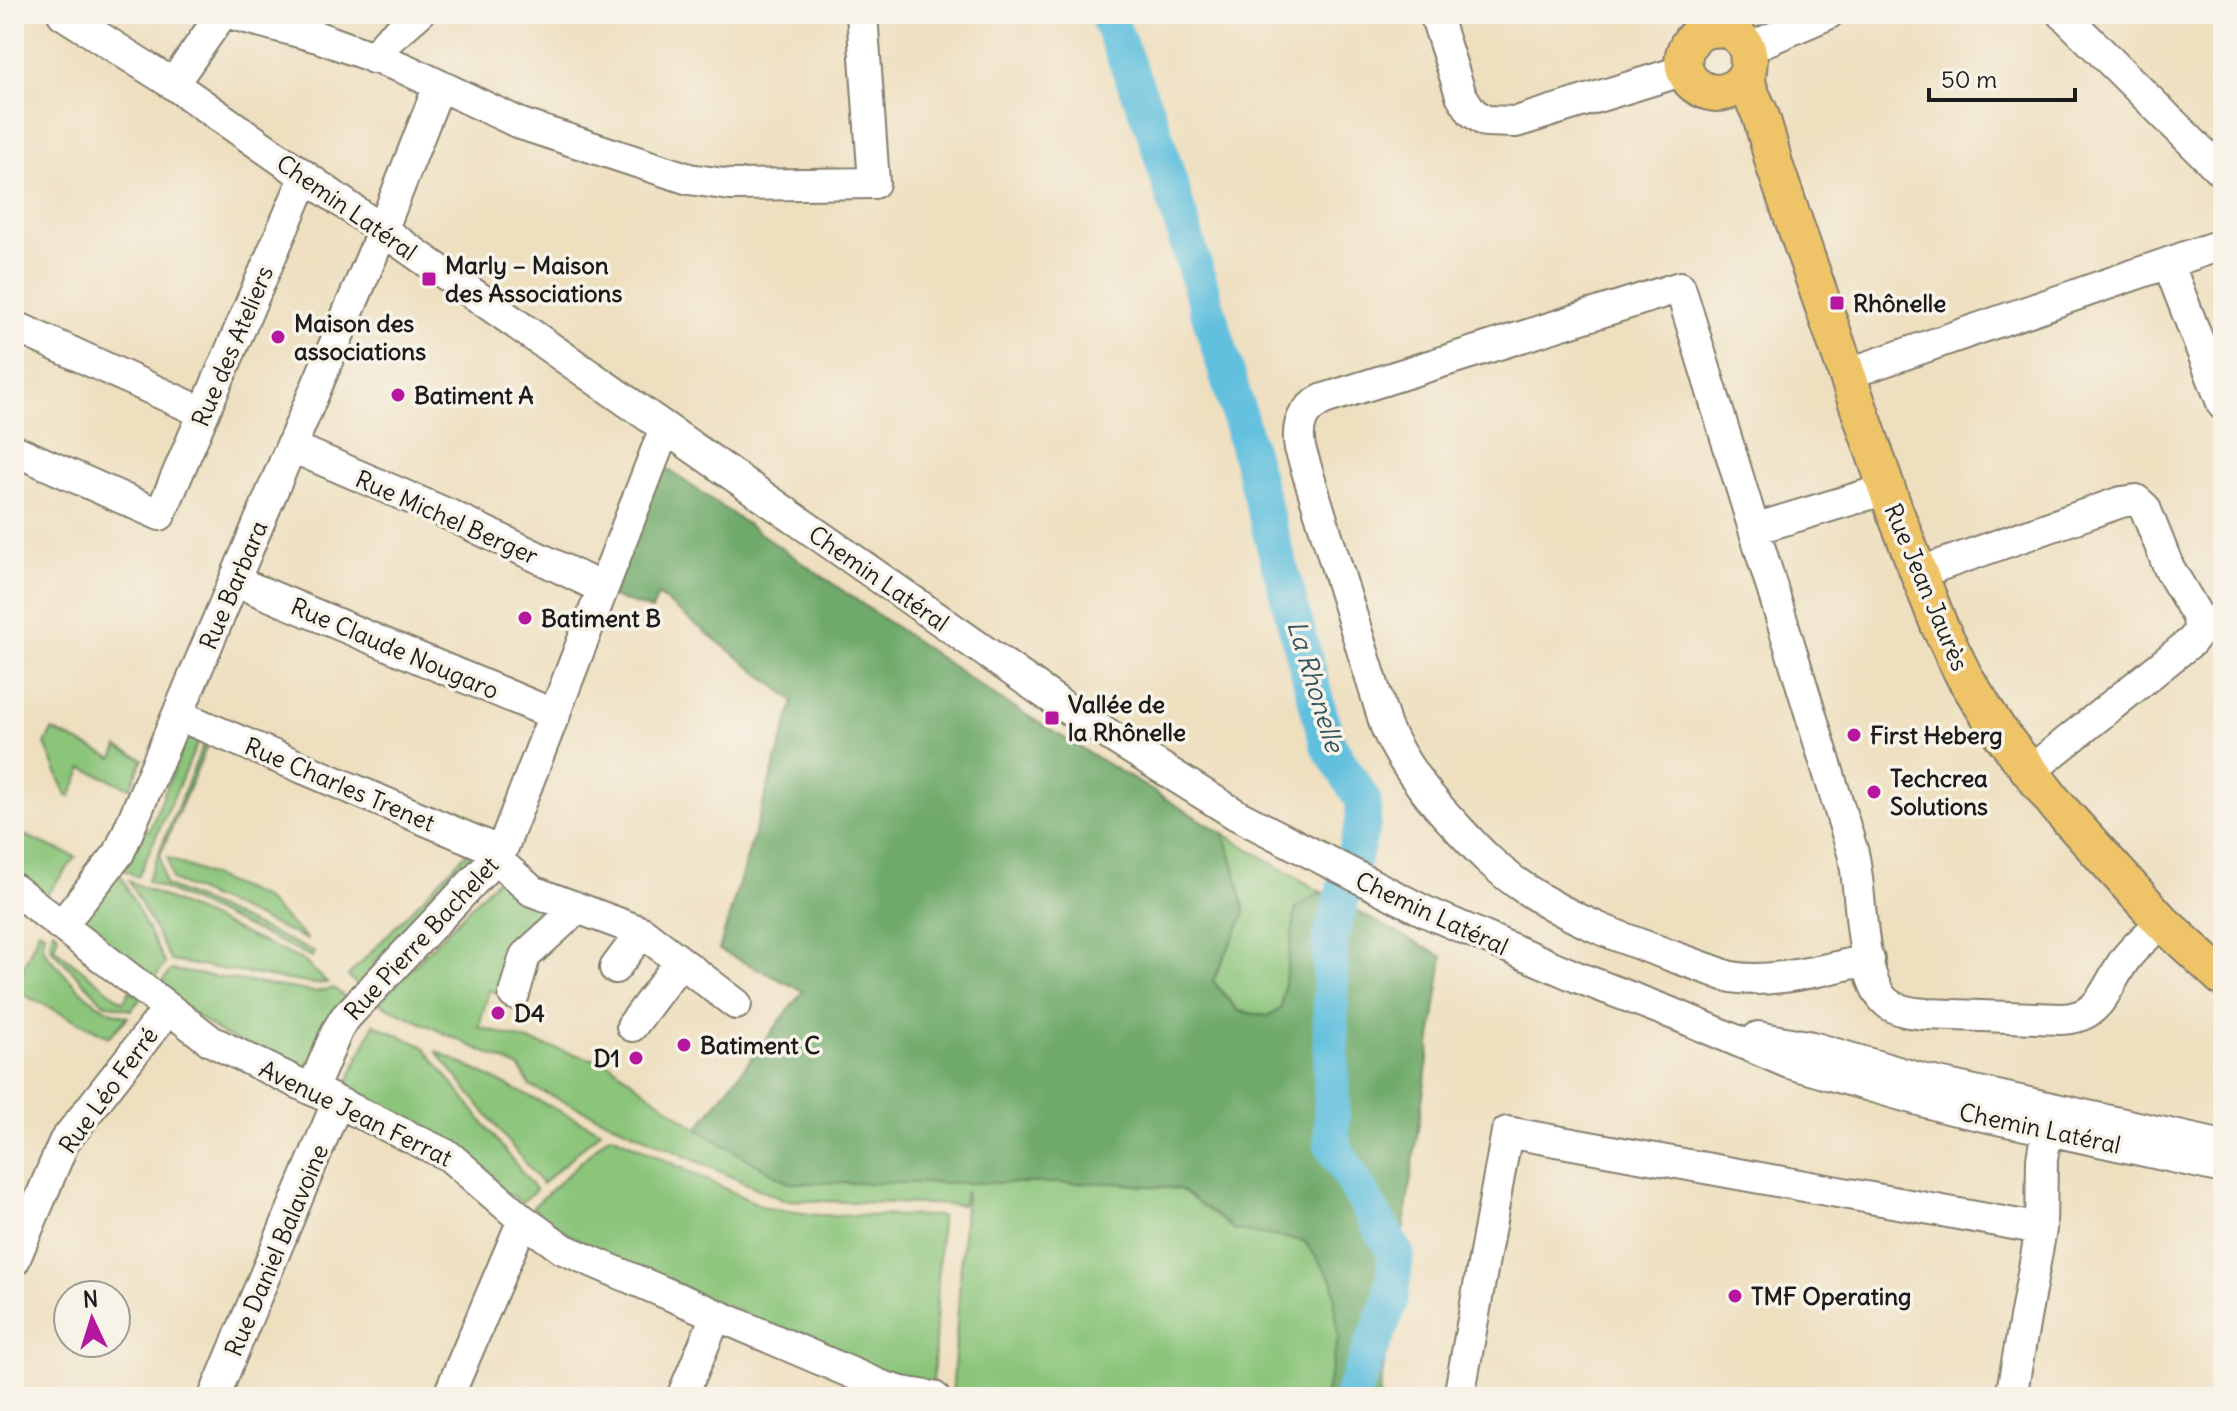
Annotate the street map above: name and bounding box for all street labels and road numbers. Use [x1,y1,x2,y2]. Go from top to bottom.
street label: Chemin Latéral [271,148,423,266]
street label: Rue des Ateliers [185,261,279,431]
street label: Rue Michel Berger [351,463,543,571]
street label: Rue Jean Jaurès [1878,499,1976,675]
street label: Rue Barbara [192,516,274,654]
street label: Chemin Latéral [803,519,955,637]
street label: Rue Claude Nougaro [287,591,503,705]
street label: Rue Charles Trenet [240,730,440,838]
street label: Rue Pierre Bachelet [338,850,504,1026]
street label: Chemin Latéral [1351,865,1513,961]
street label: Rue Léo Ferré [52,1021,164,1159]
street label: Avenue Jean Ferrat [255,1053,457,1173]
street label: Chemin Latéral [1956,1096,2124,1160]
street label: Rue Daniel Balavoine [218,1139,334,1361]

